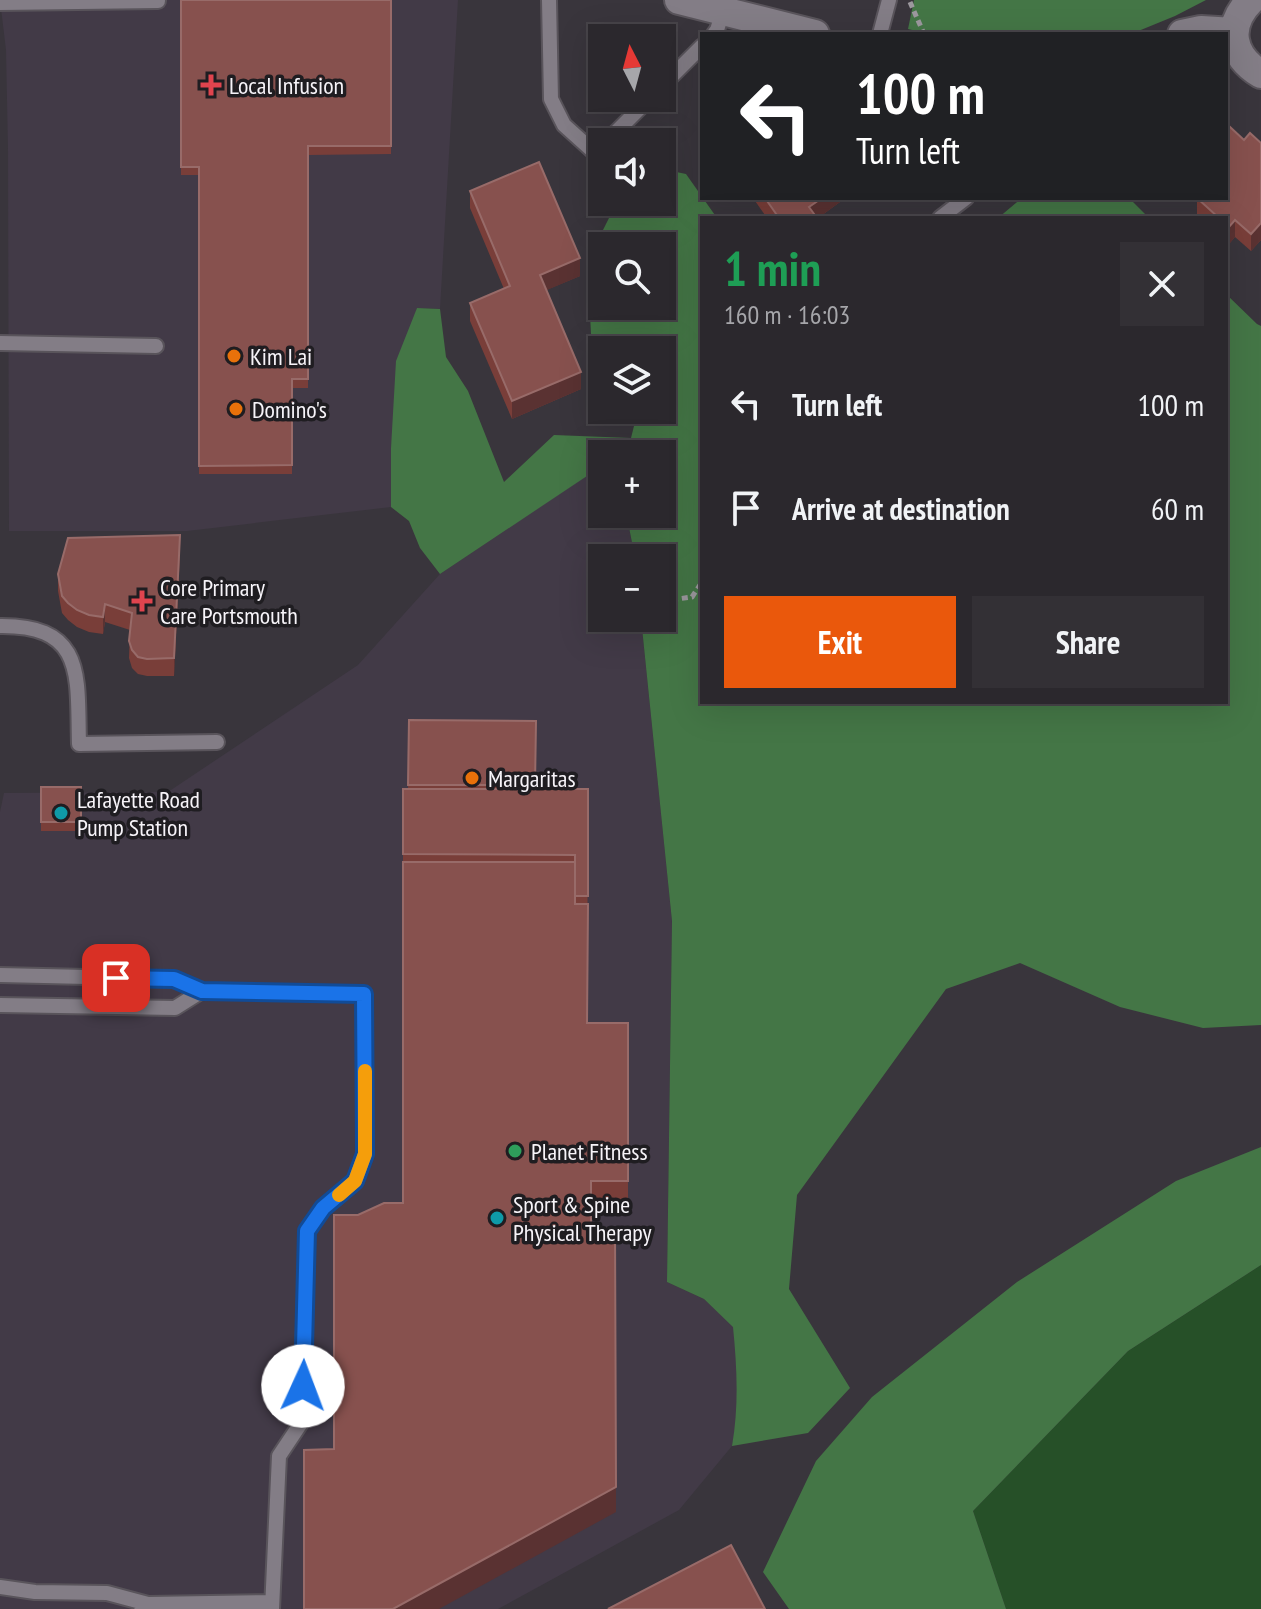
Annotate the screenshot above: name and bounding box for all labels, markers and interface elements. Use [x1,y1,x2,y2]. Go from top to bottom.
north arrow [588,24,676,112]
map controls [588,24,676,632]
text: 100 m [856,57,985,129]
icon: left [724,64,828,168]
place label: Local Infusion [229,70,344,101]
marker: Local Infusion [200,74,222,96]
text: Turn left [856,127,960,174]
button: sound [588,128,676,216]
button: search [588,232,676,320]
text: 1 min [724,237,821,299]
button: close [1120,242,1204,326]
text: 160 m · 16:03 [724,298,850,331]
button: layers [588,336,676,424]
place label: Kim Lai [250,341,312,372]
marker: Kim Lai [225,347,243,365]
icon: left [724,382,768,426]
text: Turn left [792,385,882,424]
text: 100 m [1138,385,1204,424]
place label: Domino's [252,394,327,425]
marker: Domino's [227,400,245,418]
button: + [588,440,676,528]
icon: arrive [724,486,768,530]
text: Arrive at destination [792,489,1010,528]
text: 60 m [1151,489,1204,528]
button: − [588,544,676,632]
place label: Core Primary Care Portsmouth [160,572,298,631]
marker: Core Primary Care Portsmouth [131,590,153,612]
button: Exit [724,596,956,688]
button: Share [972,596,1204,688]
place label: Margaritas [488,763,576,794]
marker: Margaritas [463,769,481,787]
place label: Lafayette Road Pump Station [77,784,200,843]
marker: Lafayette Road Pump Station [52,804,70,822]
pin [82,944,150,1012]
icon: arrive [94,956,138,1000]
place label: Planet Fitness [531,1136,648,1167]
marker: Planet Fitness [506,1142,524,1160]
place label: Sport & Spine Physical Therapy [513,1189,652,1248]
marker: Sport & Spine Physical Therapy [488,1209,506,1227]
position arrow [261,1344,345,1428]

